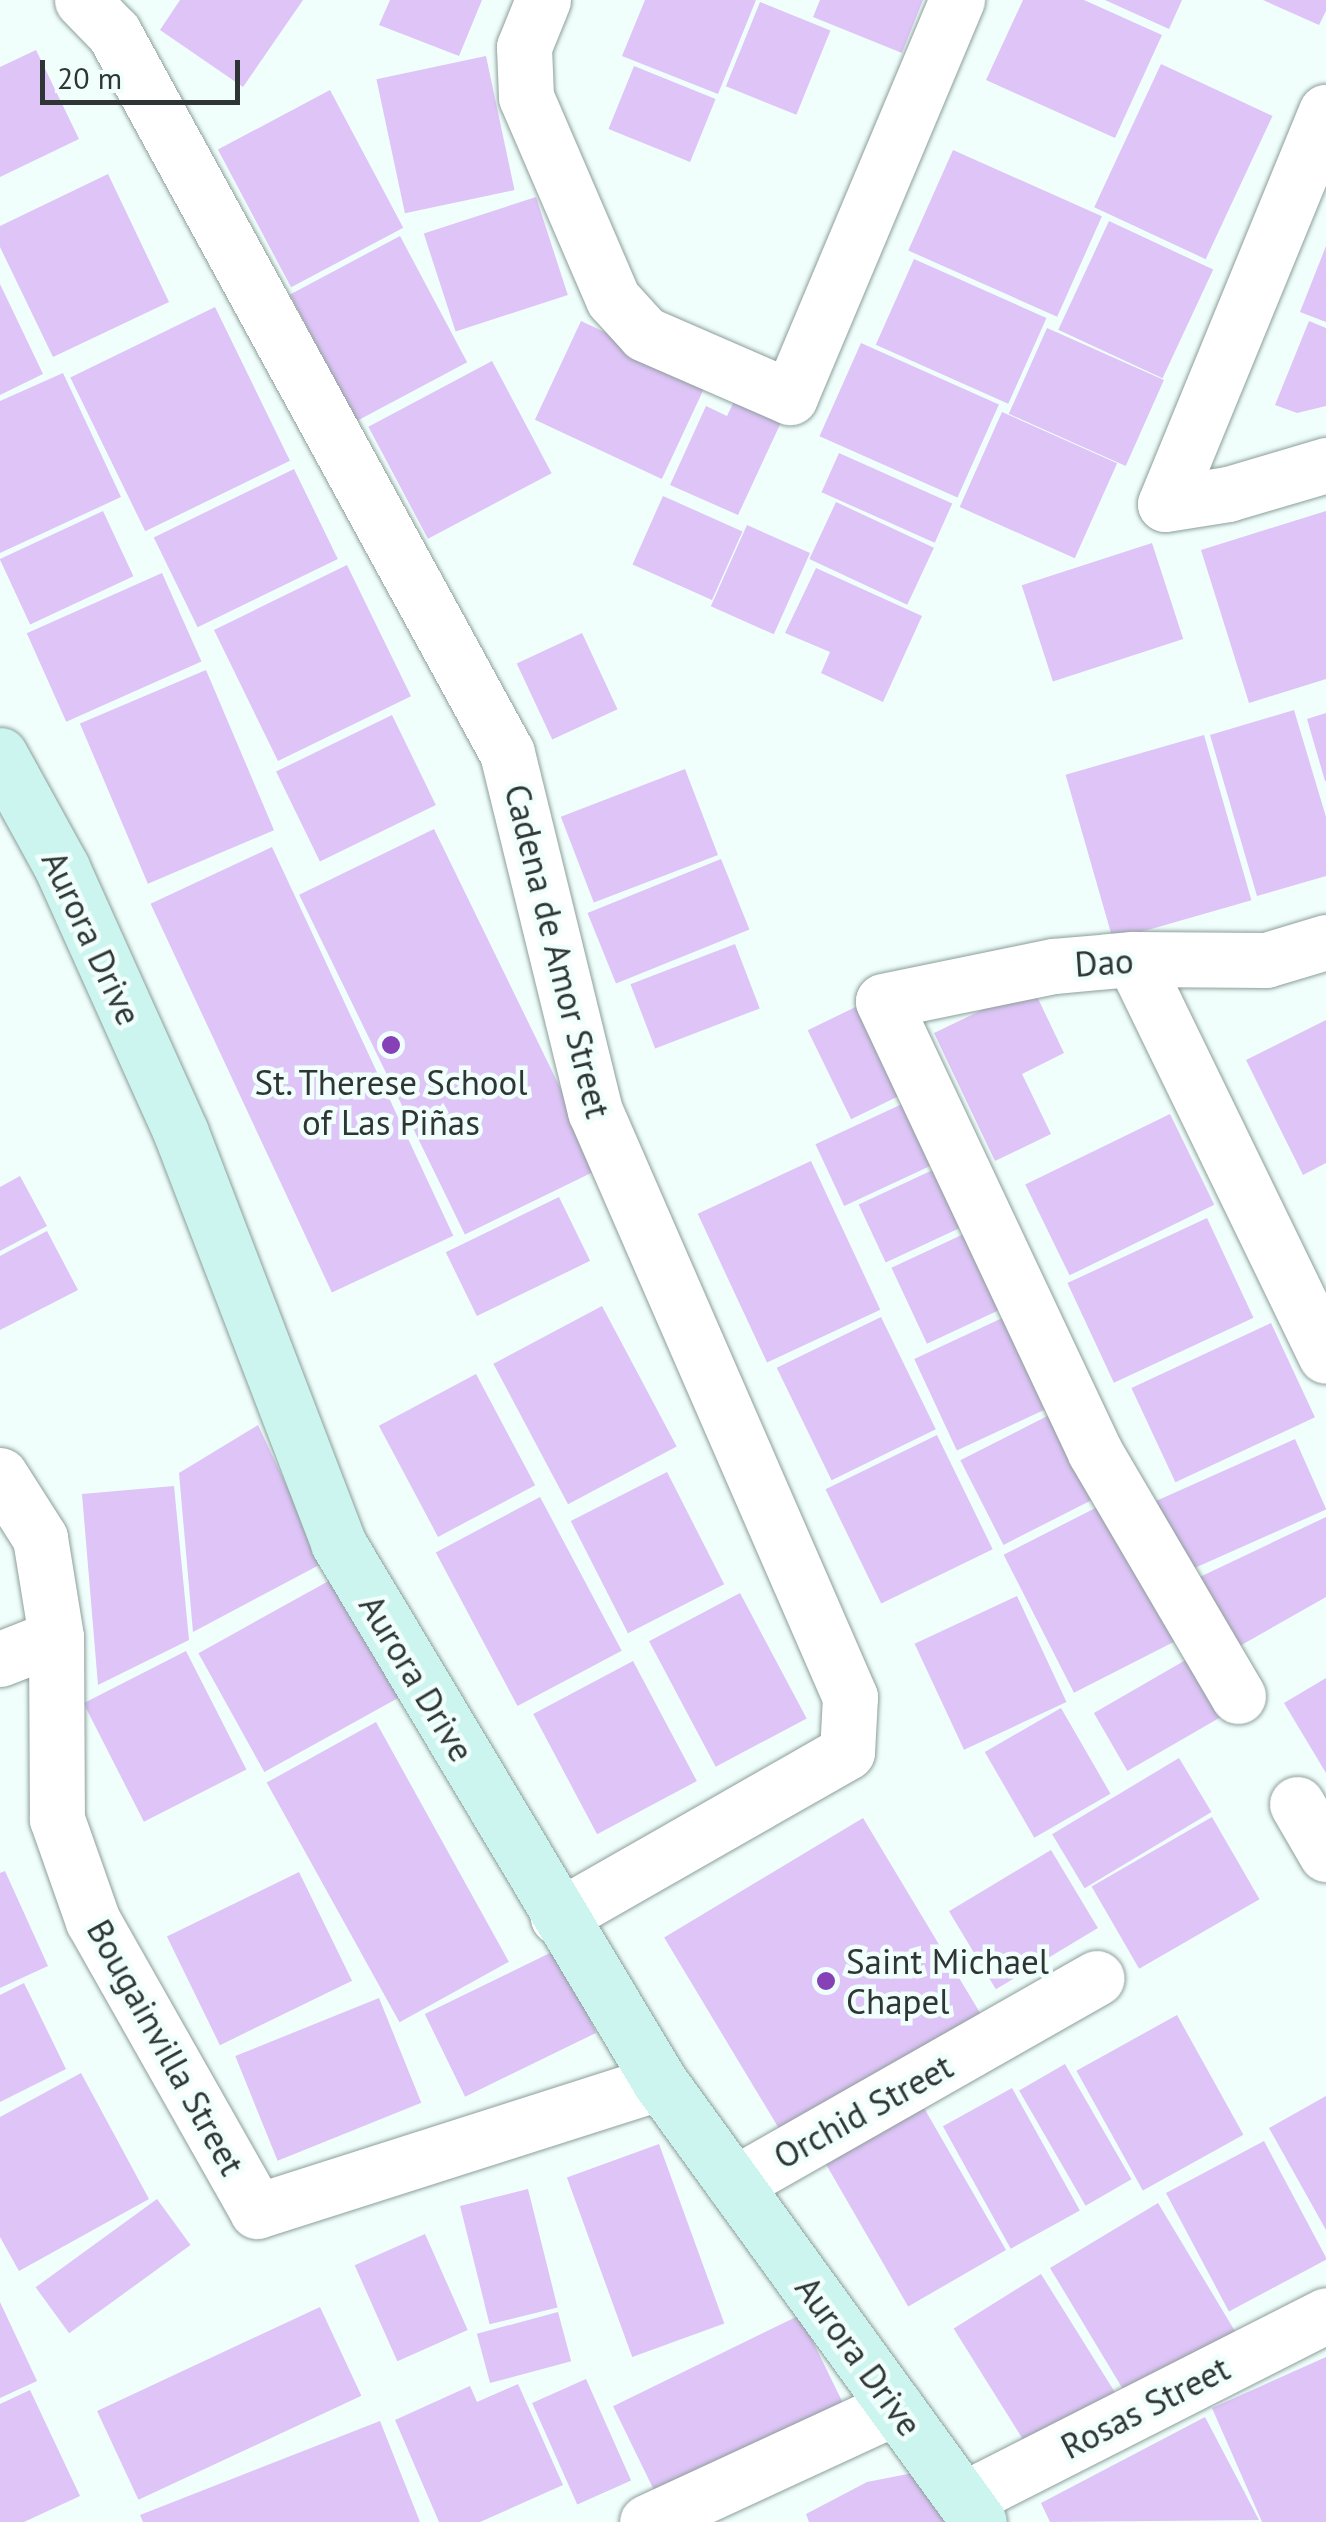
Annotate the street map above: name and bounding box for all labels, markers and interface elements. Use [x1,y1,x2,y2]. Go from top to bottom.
scale bar [45,40,245,102]
text: 20 m [57,58,122,97]
street label: Cadena de Amor Street [496,779,620,1123]
street label: Aurora Drive [33,844,151,1032]
street label: Dao [1073,939,1135,985]
marker: St. Therese School of Las Piñas [380,1034,402,1056]
place label: St. Therese School of Las Piñas [253,1061,529,1143]
street label: Aurora Drive [351,1587,483,1769]
street label: Bougainvilla Street [78,1912,254,2182]
place label: Saint Michael Chapel [846,1940,1049,2022]
marker: Saint Michael Chapel [815,1970,837,1992]
street label: Orchid Street [766,2045,960,2177]
street label: Aurora Drive [787,2268,931,2444]
street label: Rosas Street [1054,2347,1236,2467]

